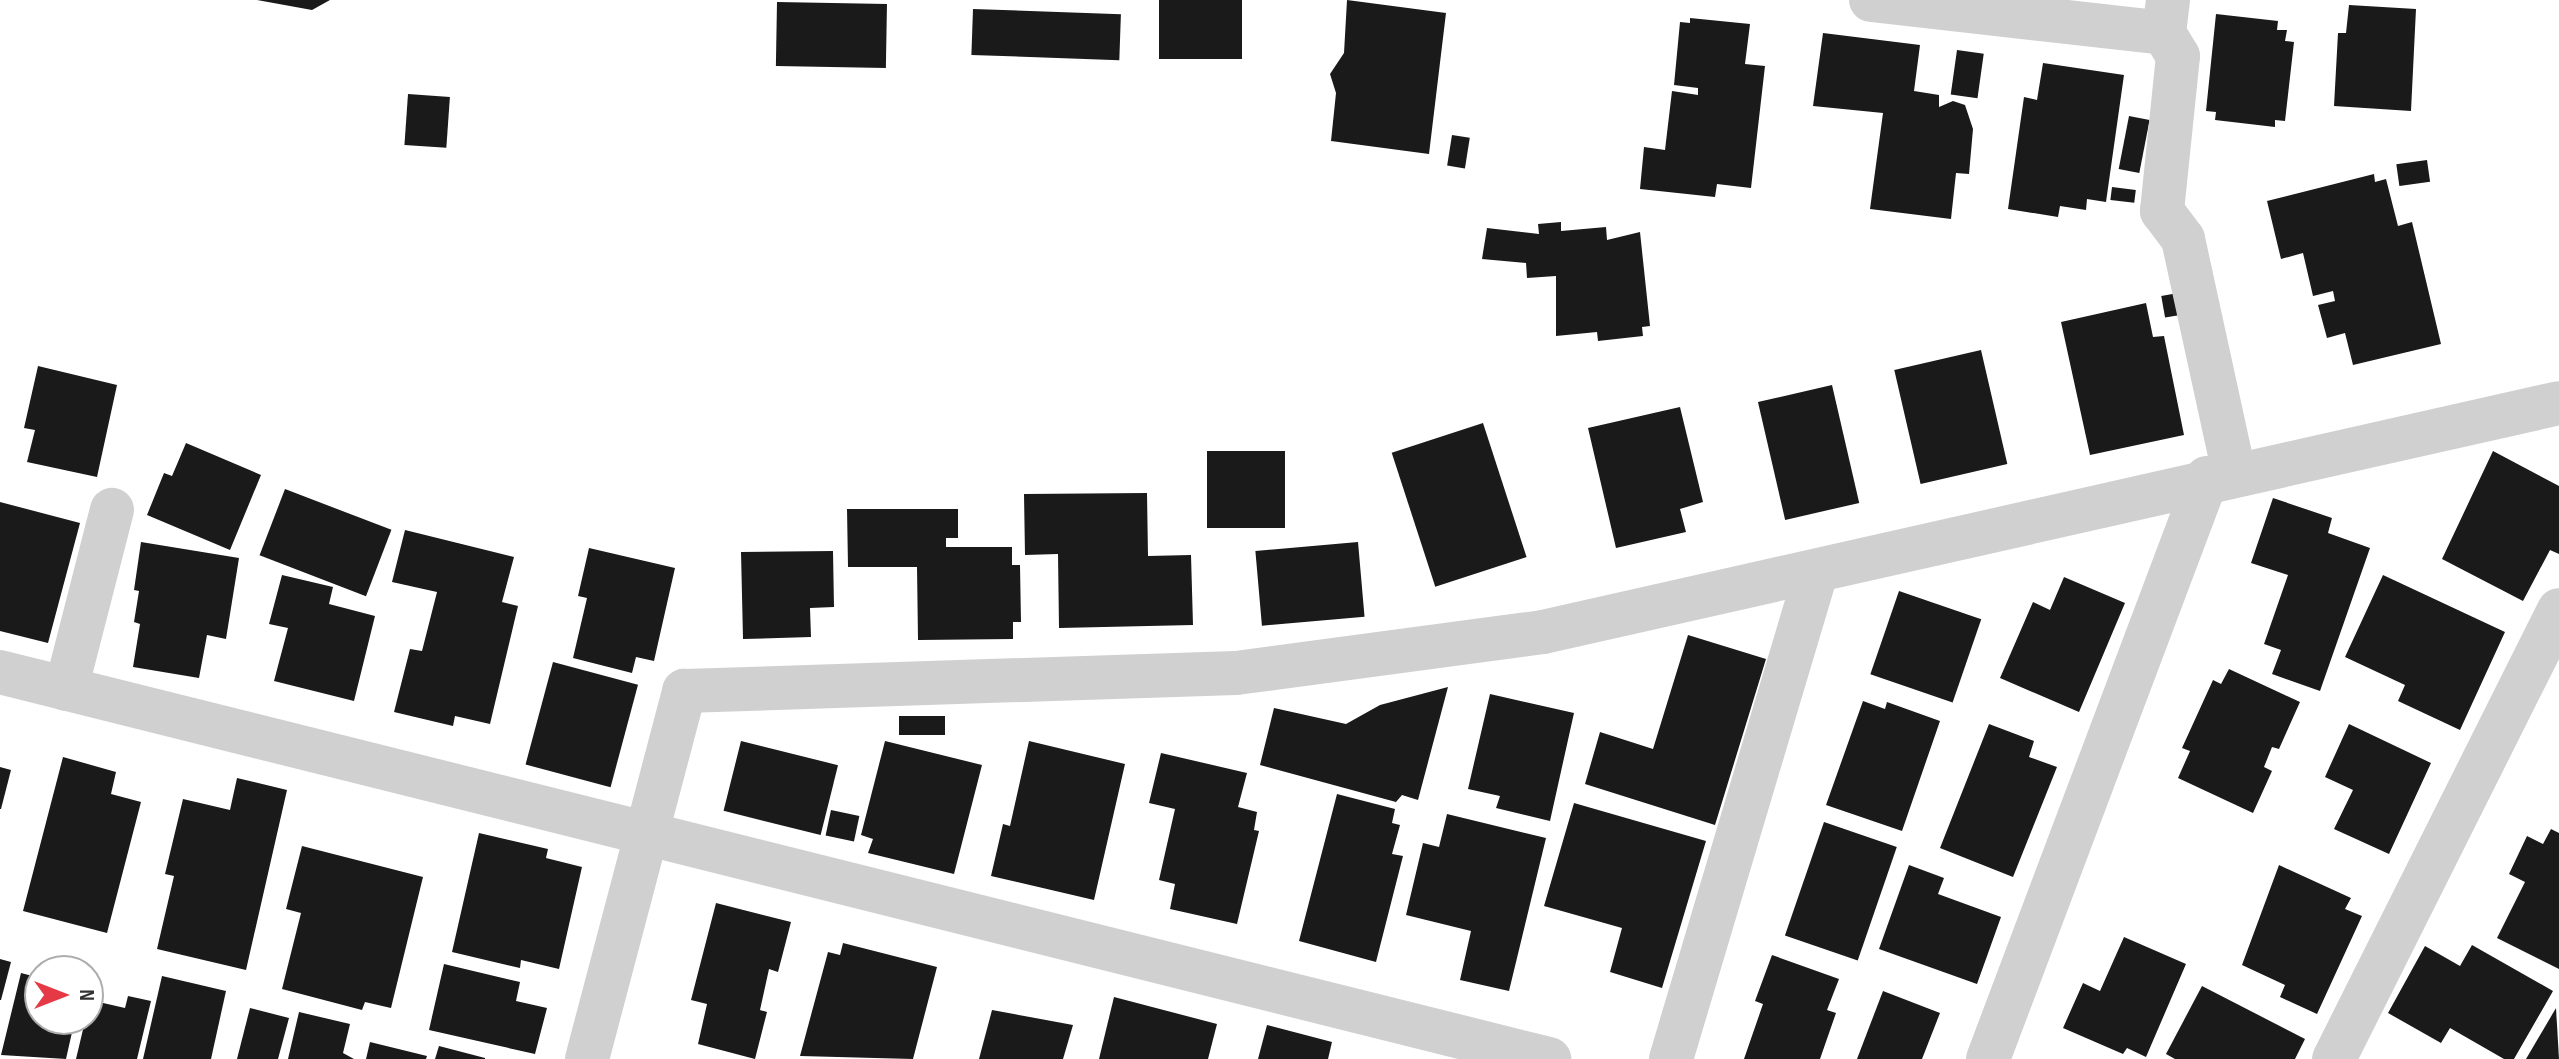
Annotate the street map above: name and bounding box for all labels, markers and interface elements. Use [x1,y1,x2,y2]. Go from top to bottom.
north arrow [24,955,104,1035]
text: N [73,989,100,1001]

